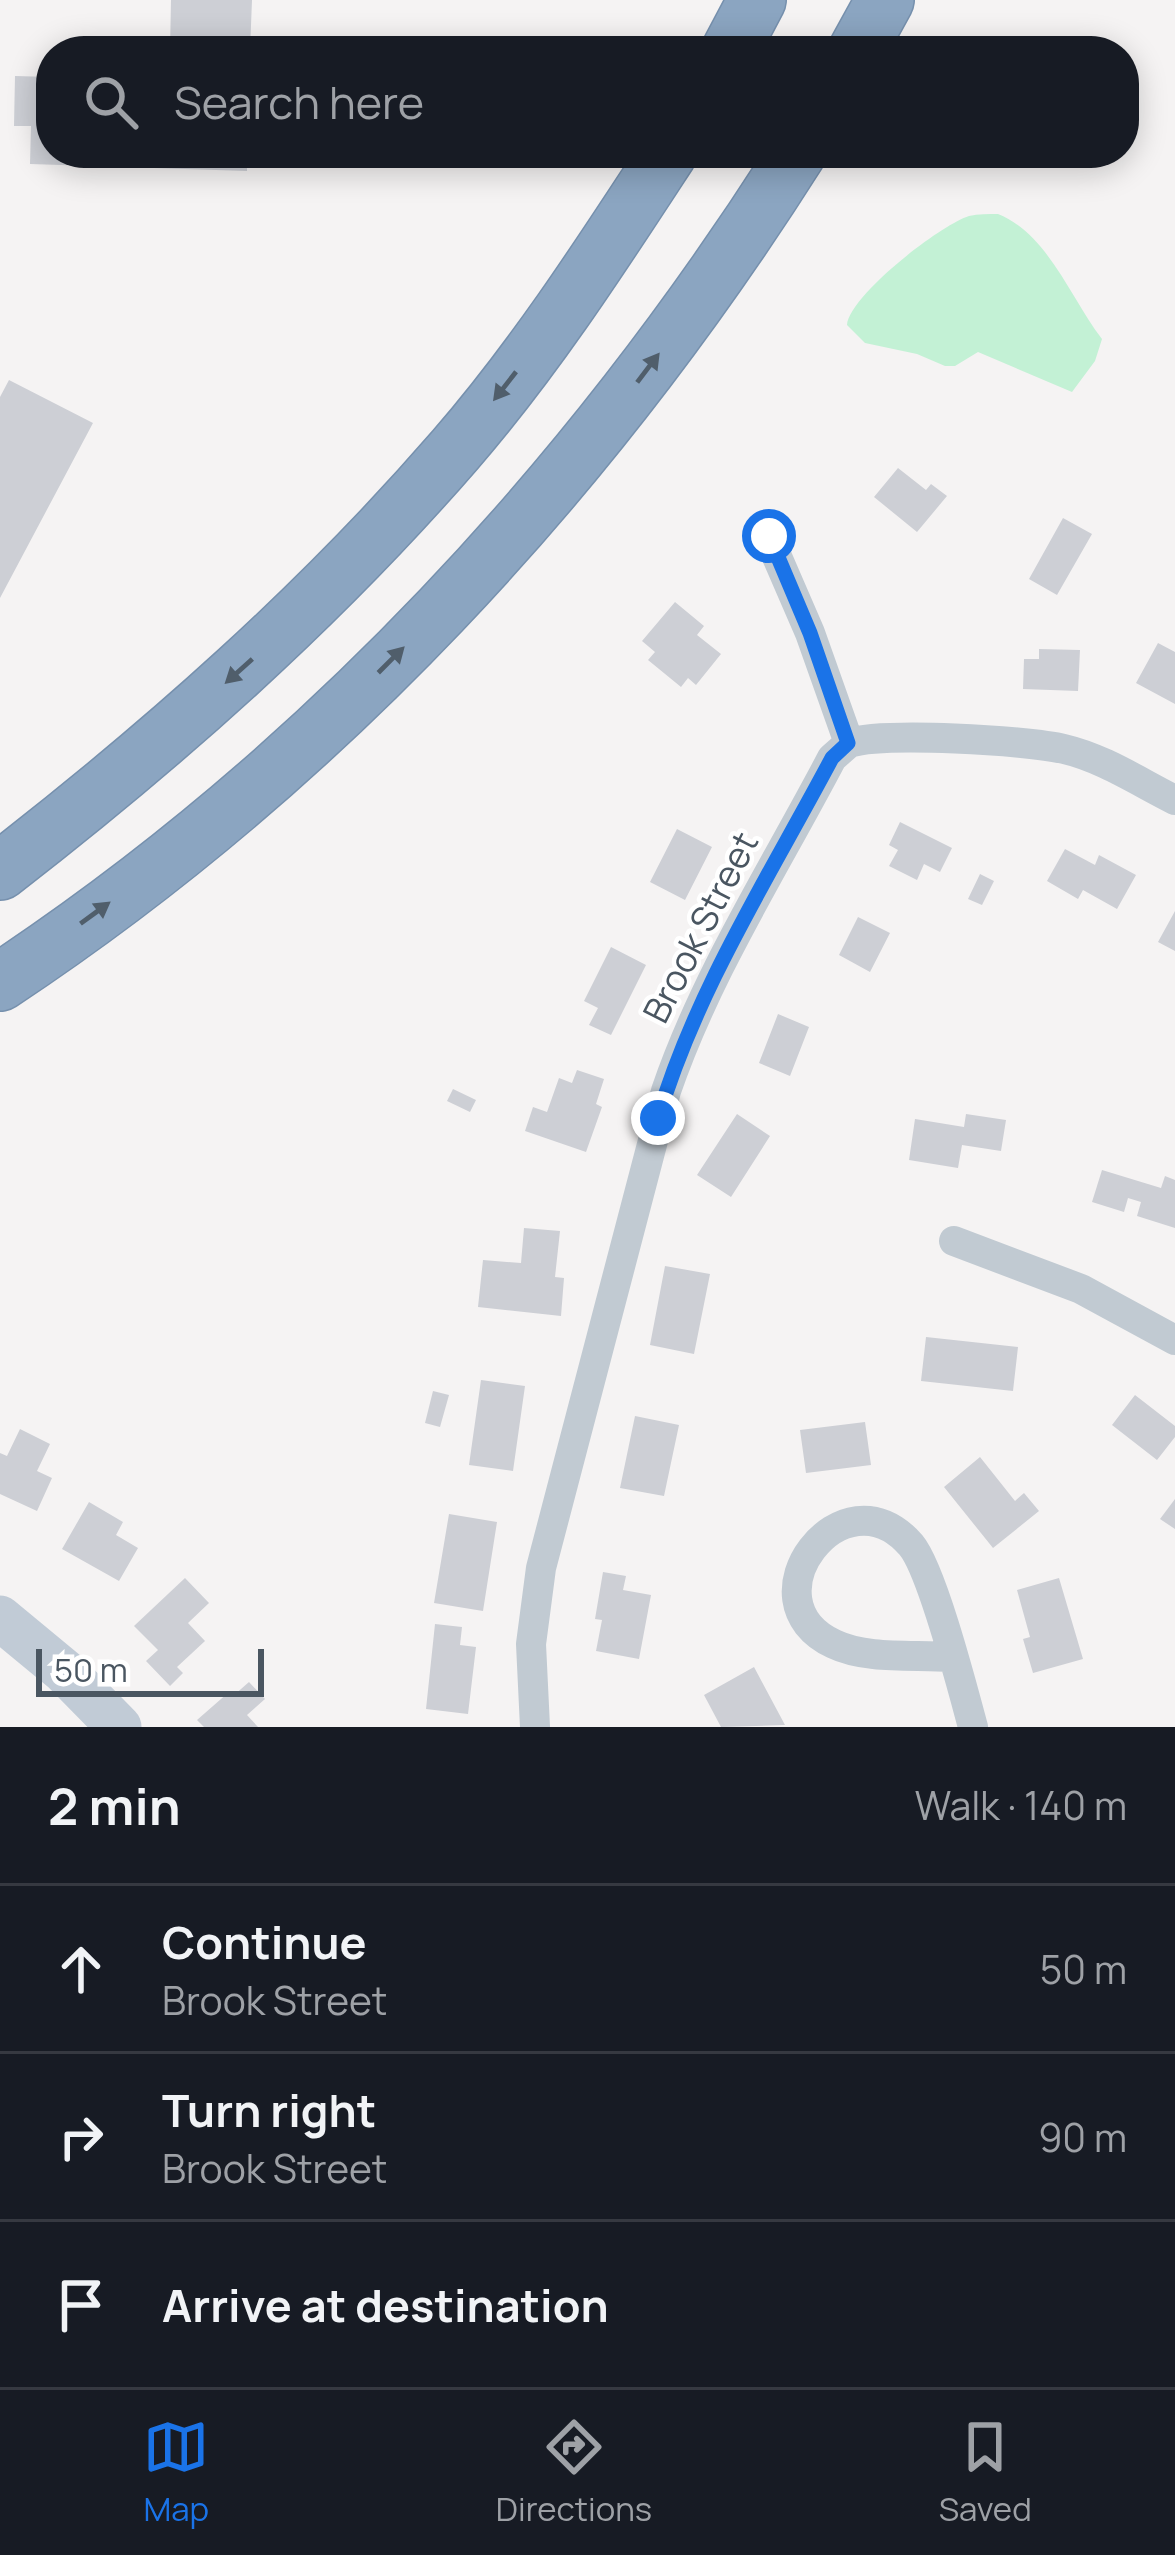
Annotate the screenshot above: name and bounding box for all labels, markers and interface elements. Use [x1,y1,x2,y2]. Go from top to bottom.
search box [36,36,1139,168]
icon: search [78,69,144,135]
text: Search here [174,71,424,133]
one-way arrow [636,352,660,383]
one-way arrow [493,371,518,402]
route start [742,509,796,563]
one-way arrow [377,646,405,674]
one-way arrow [225,657,254,685]
street label: Brook Street [631,823,769,1031]
one-way arrow [79,902,111,926]
route end [631,1091,685,1145]
scale bar [36,1643,264,1696]
text: 50 m [54,1647,128,1692]
text: 2 min [48,1771,181,1840]
text: Walk · 140 m [915,1778,1127,1832]
text: Continue [162,1911,367,1973]
icon: ahead [48,1936,114,2002]
text: 50 m [1040,1942,1127,1996]
text: Brook Street [162,1973,387,2027]
text: Turn right [162,2079,376,2141]
icon: right [48,2104,114,2170]
text: 90 m [1038,2110,1127,2164]
text: Brook Street [162,2141,387,2195]
icon: arrive [48,2272,114,2338]
text: Arrive at destination [162,2274,609,2336]
tab: Map [143,2414,209,2531]
tab: Directions [496,2414,652,2531]
tab: Saved [939,2414,1032,2531]

